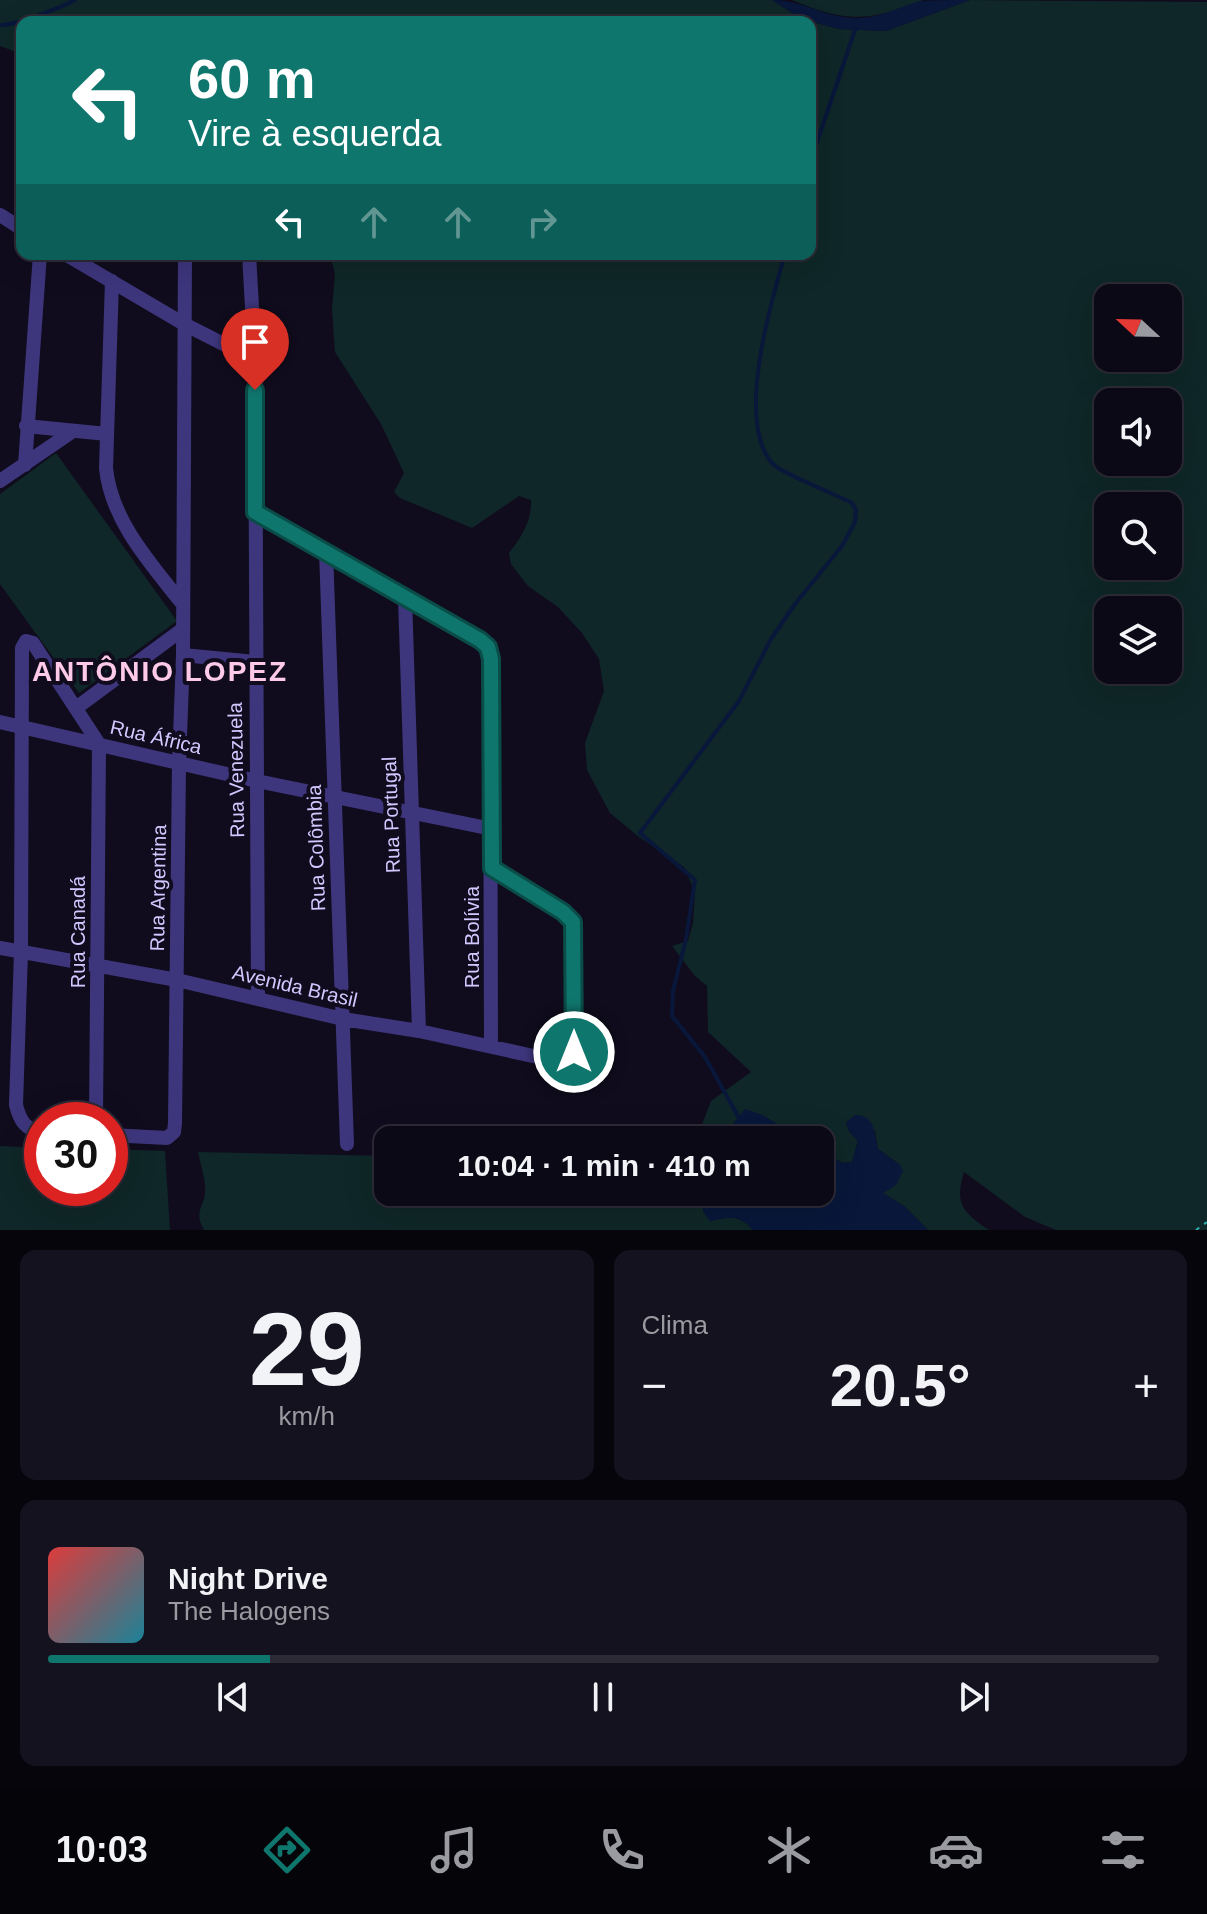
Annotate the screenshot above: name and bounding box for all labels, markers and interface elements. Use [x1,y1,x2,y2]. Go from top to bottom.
text: 60 m [188,47,316,110]
icon: left [56,48,160,152]
text: Vire à esquerda [188,113,442,154]
icon: left [268,200,312,244]
icon: ahead [352,200,396,244]
icon: ahead [436,200,480,244]
icon: right [520,200,564,244]
north arrow [1094,284,1182,372]
map controls [1094,284,1182,684]
pin [221,308,289,390]
icon: arrive [233,320,277,364]
button: sound [1094,388,1182,476]
button: search [1094,492,1182,580]
button: layers [1094,596,1182,684]
district label: ANTÔNIO LOPEZ [32,655,288,687]
street label: Rua Venezuela [224,701,248,838]
street label: Rua África [108,716,205,758]
street label: Rua Portugal [378,756,404,874]
street label: Rua Colômbia [303,783,329,912]
street label: Rua Argentina [146,824,170,952]
street label: Rua Canadá [67,875,89,988]
street label: Rua Bolívia [461,885,483,988]
street label: Avenida Brasil [230,961,360,1011]
position arrow [532,1010,616,1094]
speed limit sign: 30 [24,1102,128,1206]
text: 10:04 · 1 min · 410 m [457,1149,751,1182]
text: 29 [249,1291,365,1407]
text: Clima [642,1310,708,1340]
text: 20.5° [830,1352,971,1419]
text: − [642,1361,667,1410]
text: + [1133,1361,1159,1410]
text: km/h [279,1401,335,1431]
text: Night Drive [168,1562,328,1595]
text: The Halogens [168,1596,330,1626]
icon: previous [211,1675,255,1719]
icon: pause [581,1675,625,1719]
icon: next [952,1675,996,1719]
icon: directions [259,1822,315,1878]
icon: music [426,1822,482,1878]
icon: phone [594,1822,650,1878]
icon: climate [761,1822,817,1878]
icon: car [928,1822,984,1878]
icon: filters [1095,1822,1151,1878]
text: 10:03 [56,1829,148,1870]

